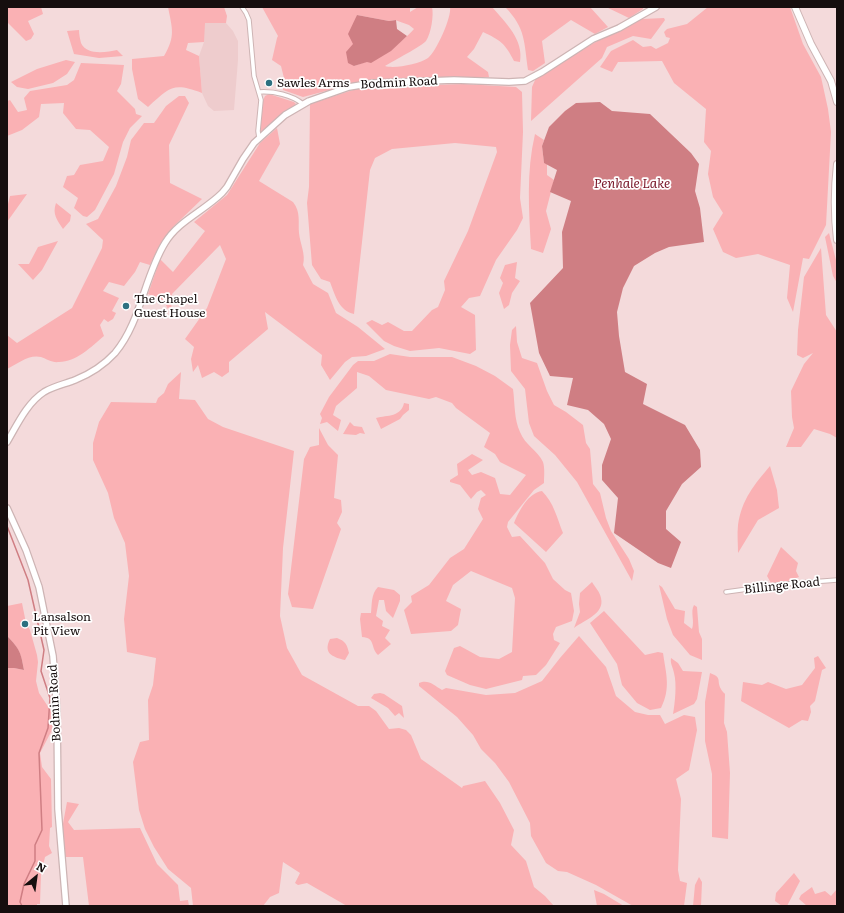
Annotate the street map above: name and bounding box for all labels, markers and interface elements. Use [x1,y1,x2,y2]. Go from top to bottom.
street label: Bodmin Road [360,74,438,92]
place label: Sawles Arms [277,76,349,90]
marker: Sawles Arms [264,78,274,88]
water label: Penhale Lake [594,176,670,192]
place label: The Chapel Guest House [134,292,205,320]
marker: The Chapel Guest House [121,301,131,311]
street label: Billinge Road [743,575,821,597]
place label: Lansalson Pit View [33,610,91,638]
marker: Lansalson Pit View [20,619,30,629]
street label: Bodmin Road [46,664,64,742]
north arrow [16,857,56,897]
text: N [34,857,50,876]

